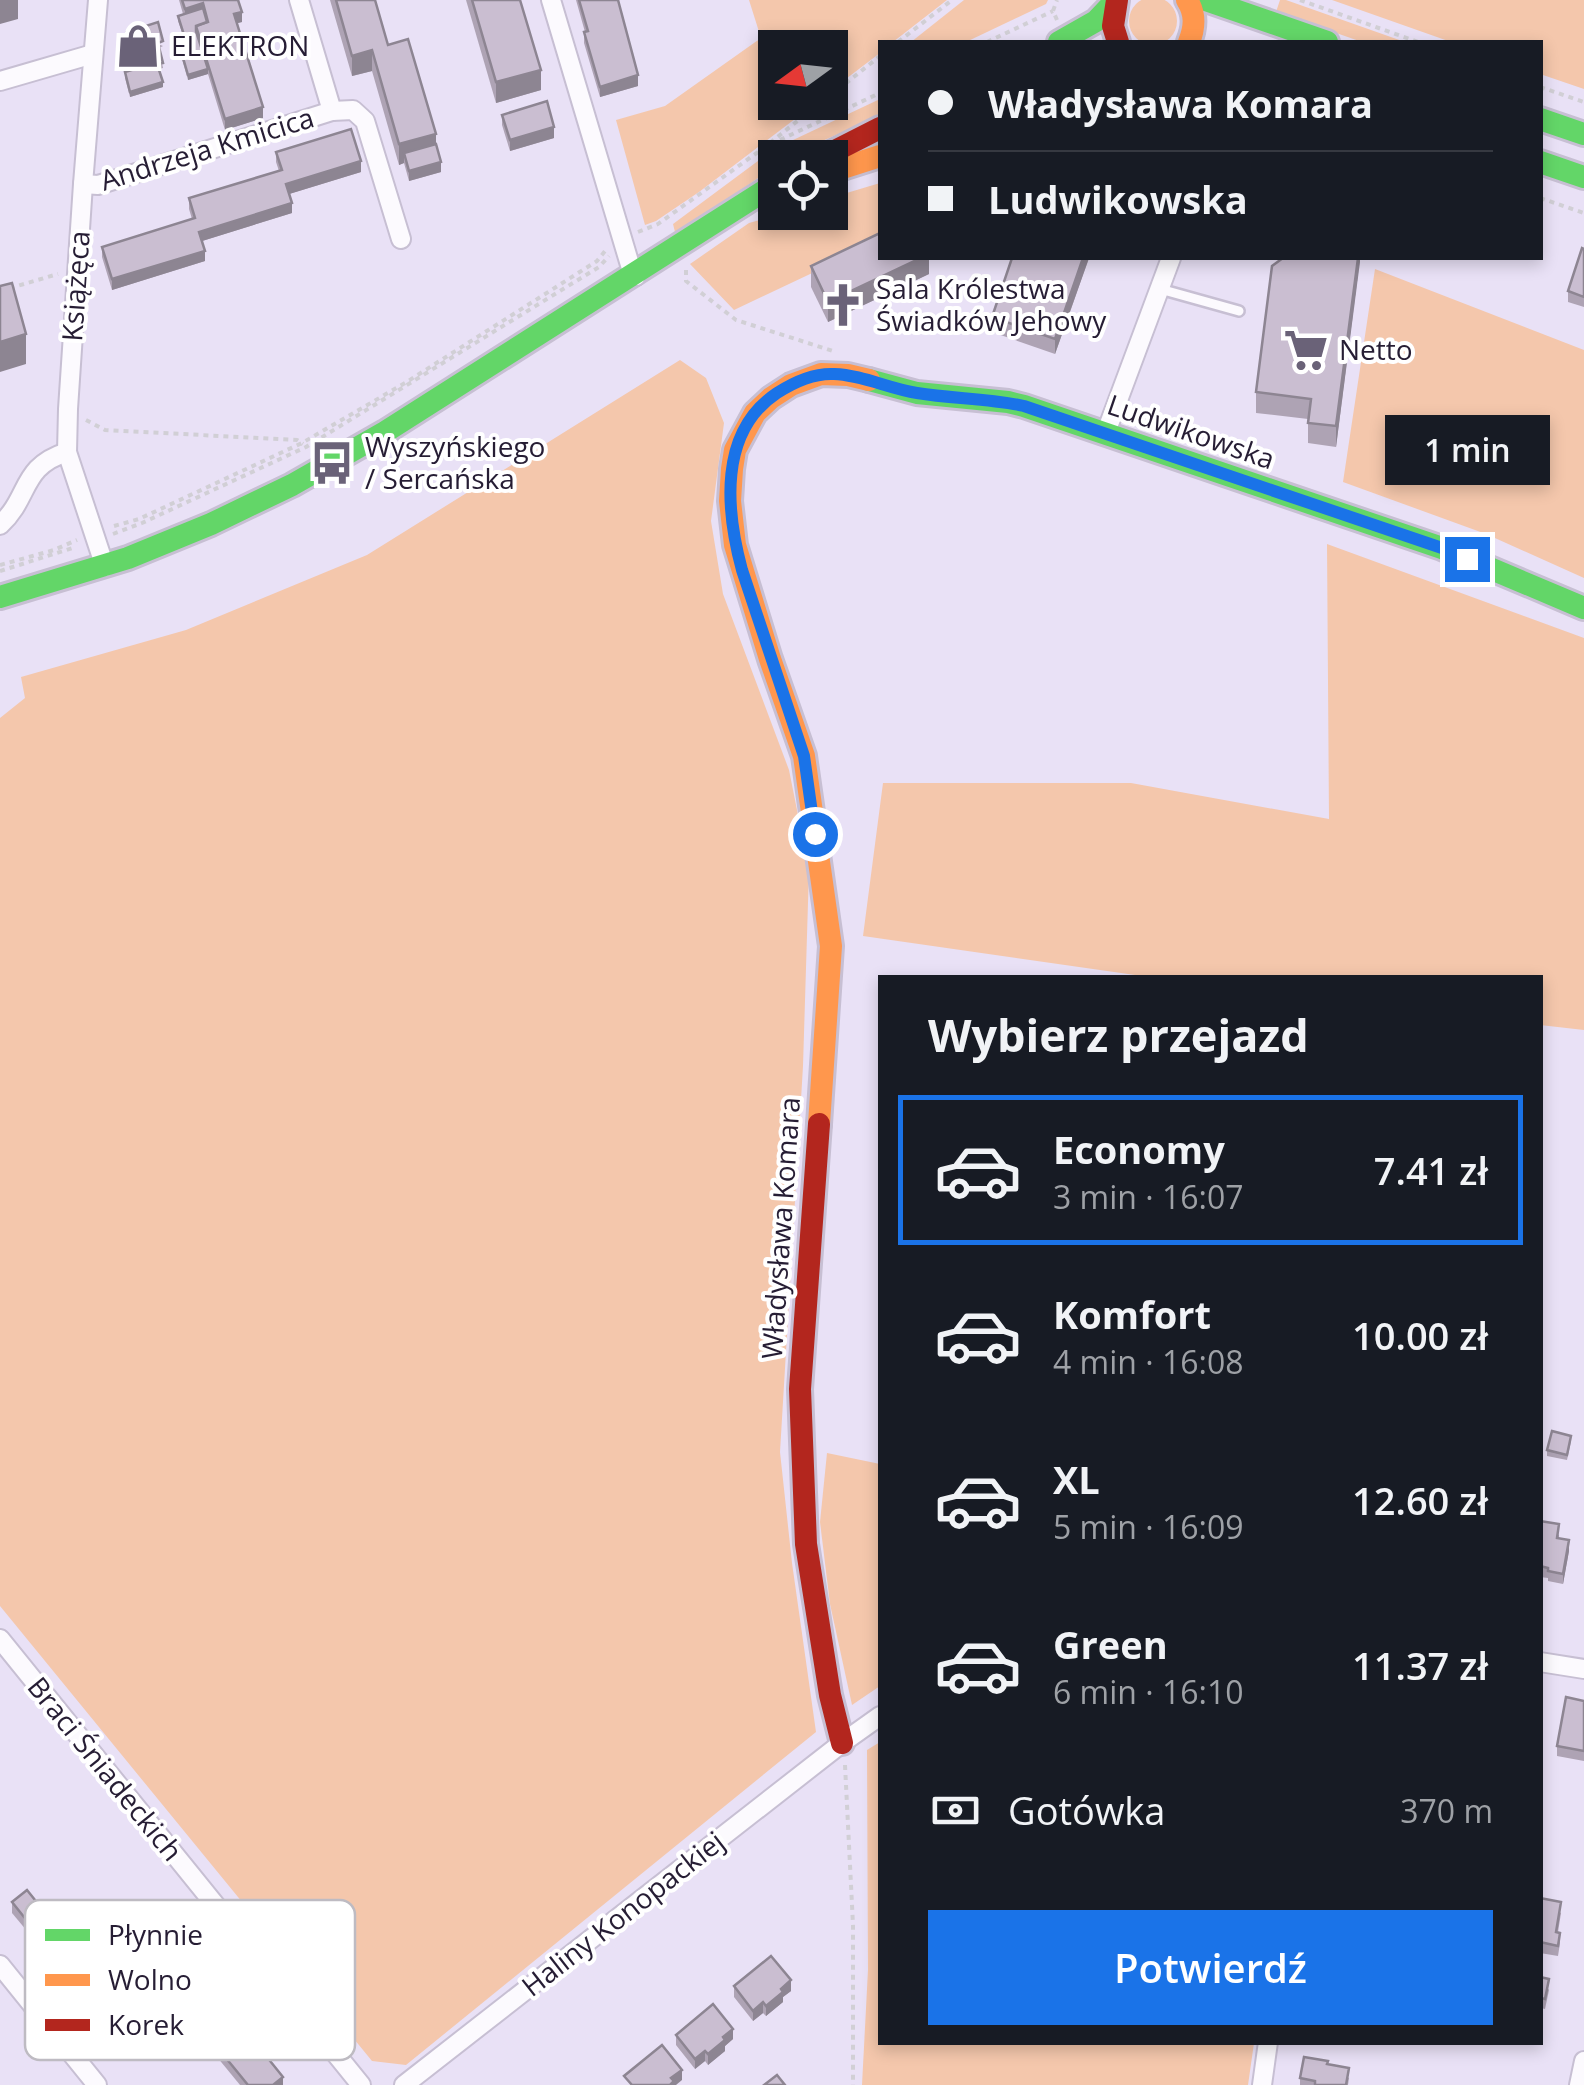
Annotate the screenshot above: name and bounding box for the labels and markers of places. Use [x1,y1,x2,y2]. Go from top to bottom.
shop icon: ELEKTRON [114,22,162,70]
place label: ELEKTRON [171,26,309,64]
place label: Sala Królestwa Świadków Jehowy [876,269,1107,339]
church icon: Sala Królestwa Świadków Jehowy [819,281,867,329]
supermarket icon: Netto [1282,326,1330,374]
place label: Netto [1339,330,1413,368]
place label: Wyszyńskiego / Sercańska [365,427,545,497]
bus stop icon: Wyszyńskiego / Sercańska [308,439,356,487]

